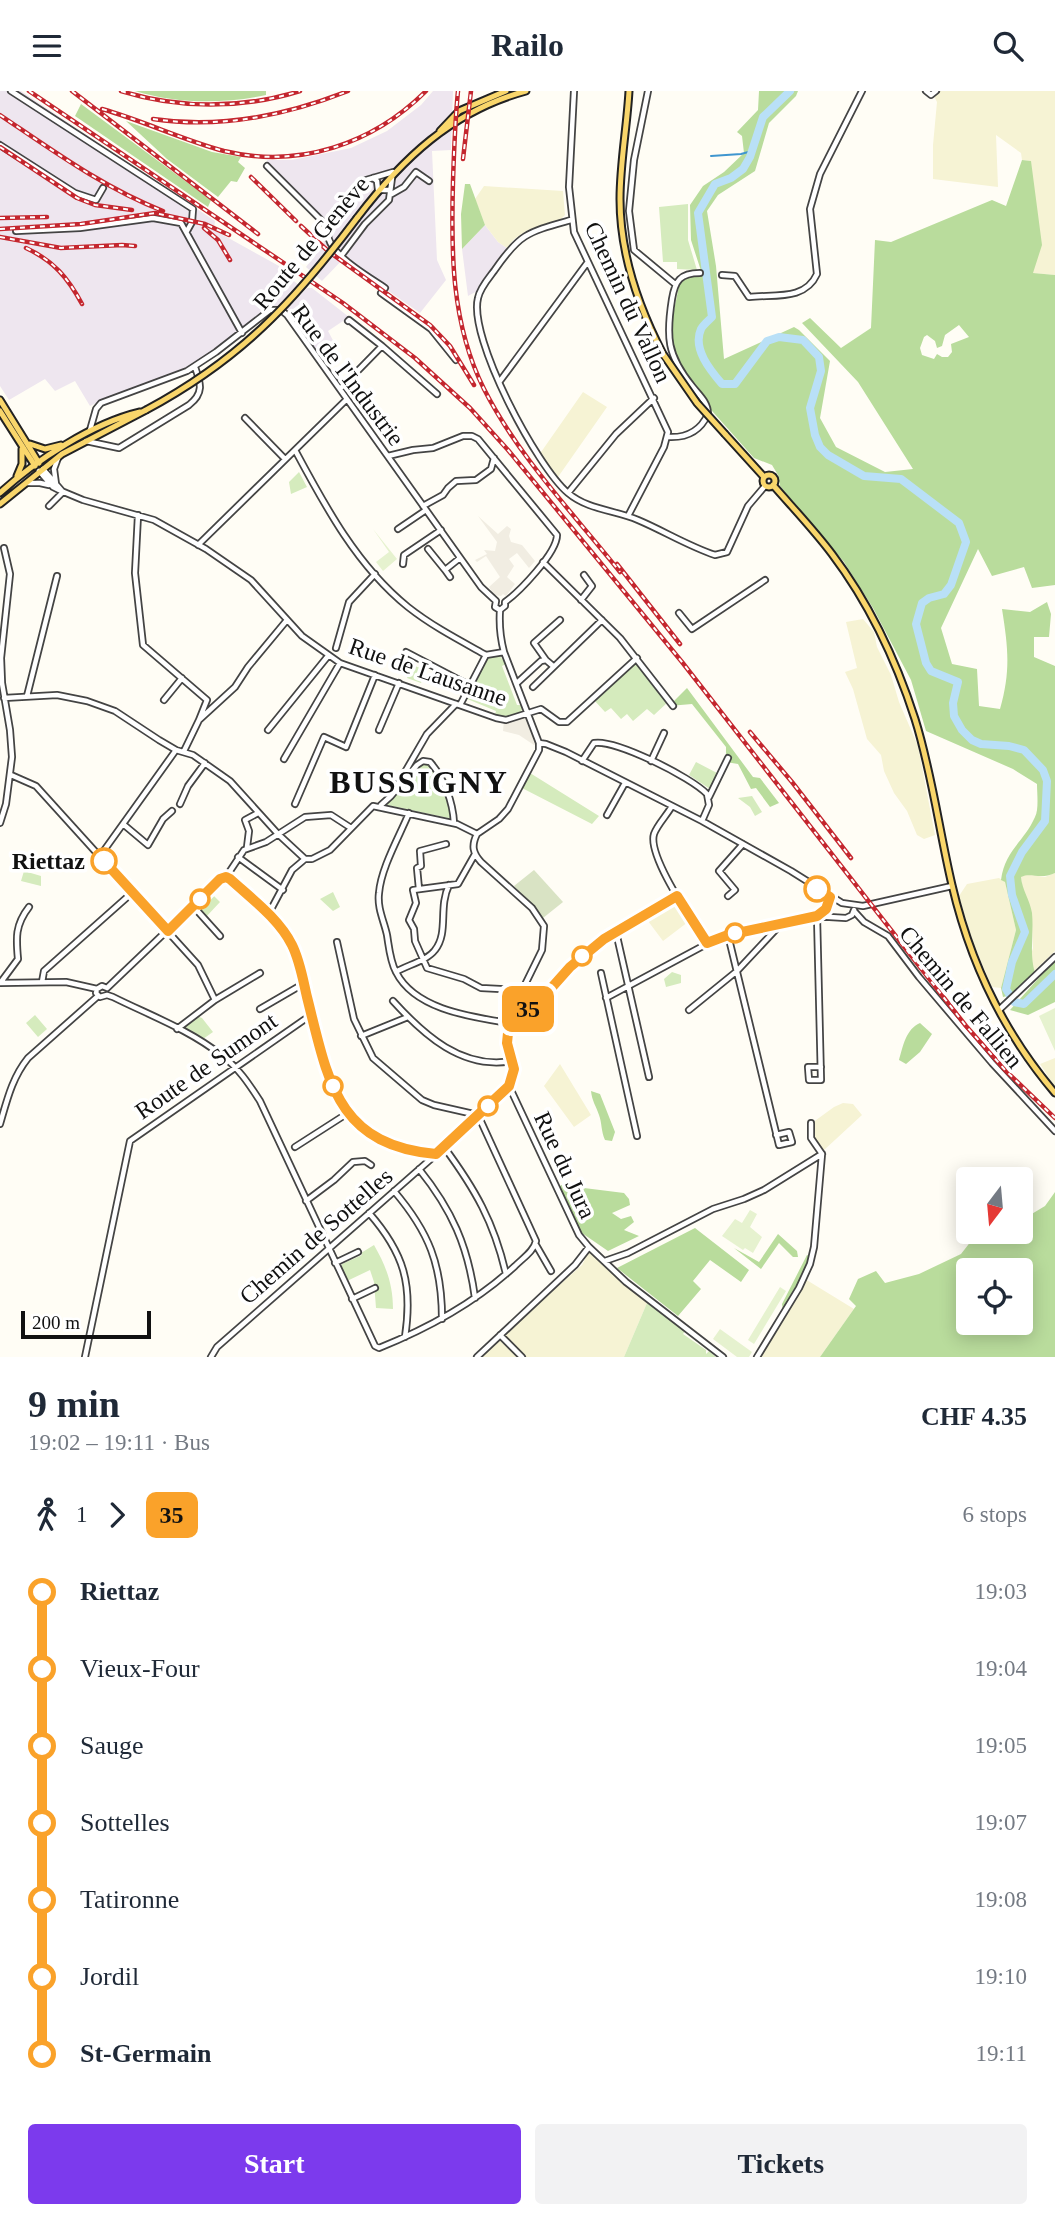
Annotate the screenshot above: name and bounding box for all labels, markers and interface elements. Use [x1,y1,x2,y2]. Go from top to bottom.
icon: menu [28,27,66,65]
text: Railo [491,27,564,63]
icon: search [989,27,1027,65]
street label: Route de Genève [248,171,374,315]
street label: Chemin du Vallon [579,218,677,386]
street label: Rue de l'Industrie [287,299,409,451]
street label: Rue de Lausanne [346,633,510,711]
district label: BUSSIGNY [329,764,509,800]
place label: Riettaz [12,848,85,874]
marker: Riettaz [91,848,117,874]
unlabelled marker [804,876,830,902]
unlabelled marker [190,889,210,909]
street label: Chemin de Fallien [894,921,1028,1073]
unlabelled marker [725,923,745,943]
unlabelled marker [572,946,592,966]
line badge: 35 [496,986,560,1032]
text: 35 [516,996,540,1022]
street label: Route de Sumont [130,1007,282,1124]
unlabelled marker [323,1076,343,1096]
unlabelled marker [478,1096,498,1116]
street label: Rue du Jura [529,1108,601,1223]
street label: Chemin de Sottelles [235,1163,397,1309]
north arrow [956,1167,1032,1244]
map controls [956,1167,1033,1335]
button: locate [956,1258,1033,1335]
scale bar [21,1308,150,1340]
text: 200 m [32,1312,80,1333]
text: 9 min [28,1383,120,1425]
text: CHF 4.35 [921,1402,1027,1431]
text: 19:02 – 19:11 · Bus [28,1430,210,1455]
icon: walk [28,1496,66,1534]
icon: forward [98,1496,136,1534]
text: 1 [76,1502,88,1527]
text: 35 [160,1502,184,1528]
text: 6 stops [962,1502,1027,1527]
text: Riettaz [80,1577,159,1606]
text: 19:03 [975,1579,1027,1604]
text: Vieux-Four [80,1654,200,1683]
text: 19:04 [975,1656,1027,1681]
text: Sauge [80,1731,144,1760]
text: 19:05 [975,1733,1027,1758]
text: Sottelles [80,1808,170,1837]
text: 19:07 [975,1810,1027,1835]
text: Tatironne [80,1885,179,1914]
text: 19:08 [975,1887,1027,1912]
text: Jordil [80,1962,139,1991]
text: 19:10 [975,1964,1027,1989]
text: St-Germain [80,2039,211,2068]
text: 19:11 [975,2041,1027,2066]
button: Start [28,2124,521,2204]
button: Tickets [535,2124,1027,2204]

